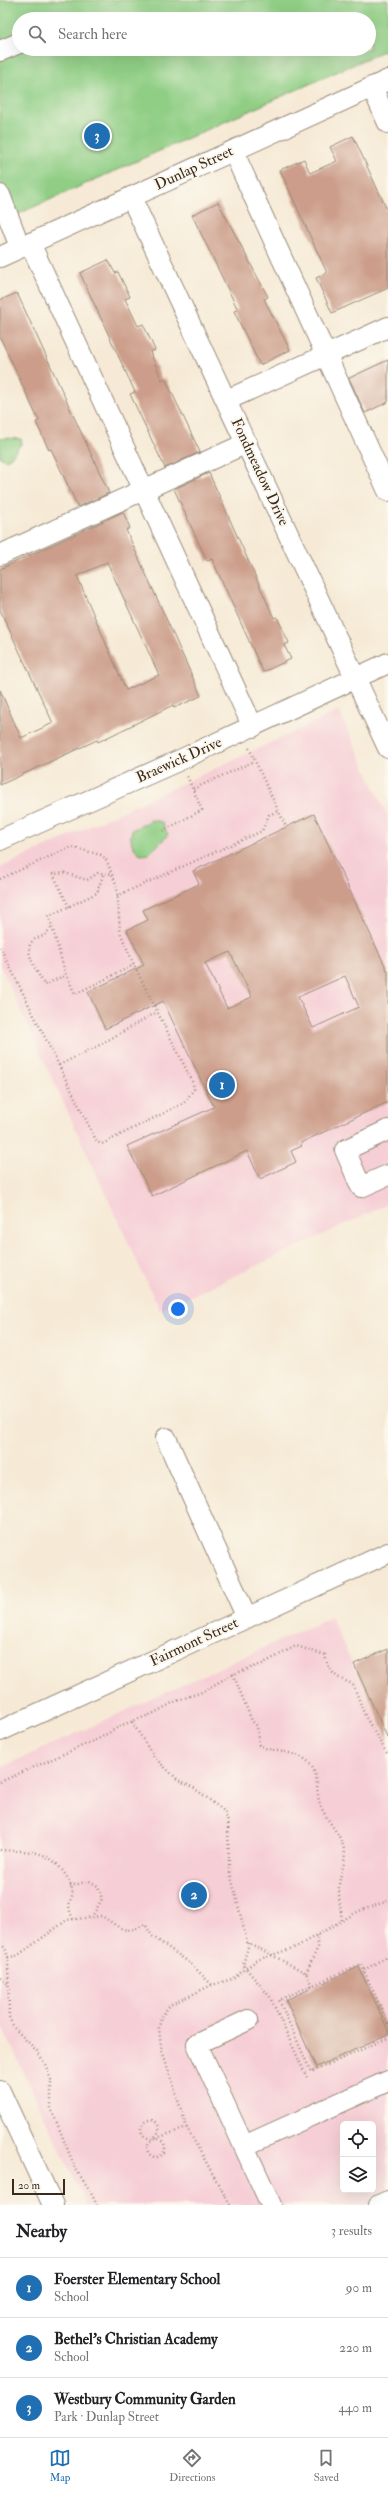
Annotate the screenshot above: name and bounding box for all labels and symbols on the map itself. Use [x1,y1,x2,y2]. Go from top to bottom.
pin: 3 [84,121,110,151]
street label: Dunlap Street [152,141,237,195]
street label: Fondmeadow Drive [227,415,293,529]
street label: Braewick Drive [133,733,225,787]
pin: 1 [209,1070,235,1100]
your location [168,1299,188,1319]
street label: Fairmont Street [147,1613,241,1671]
pin: 2 [181,1880,207,1910]
scale bar [12,2177,65,2196]

